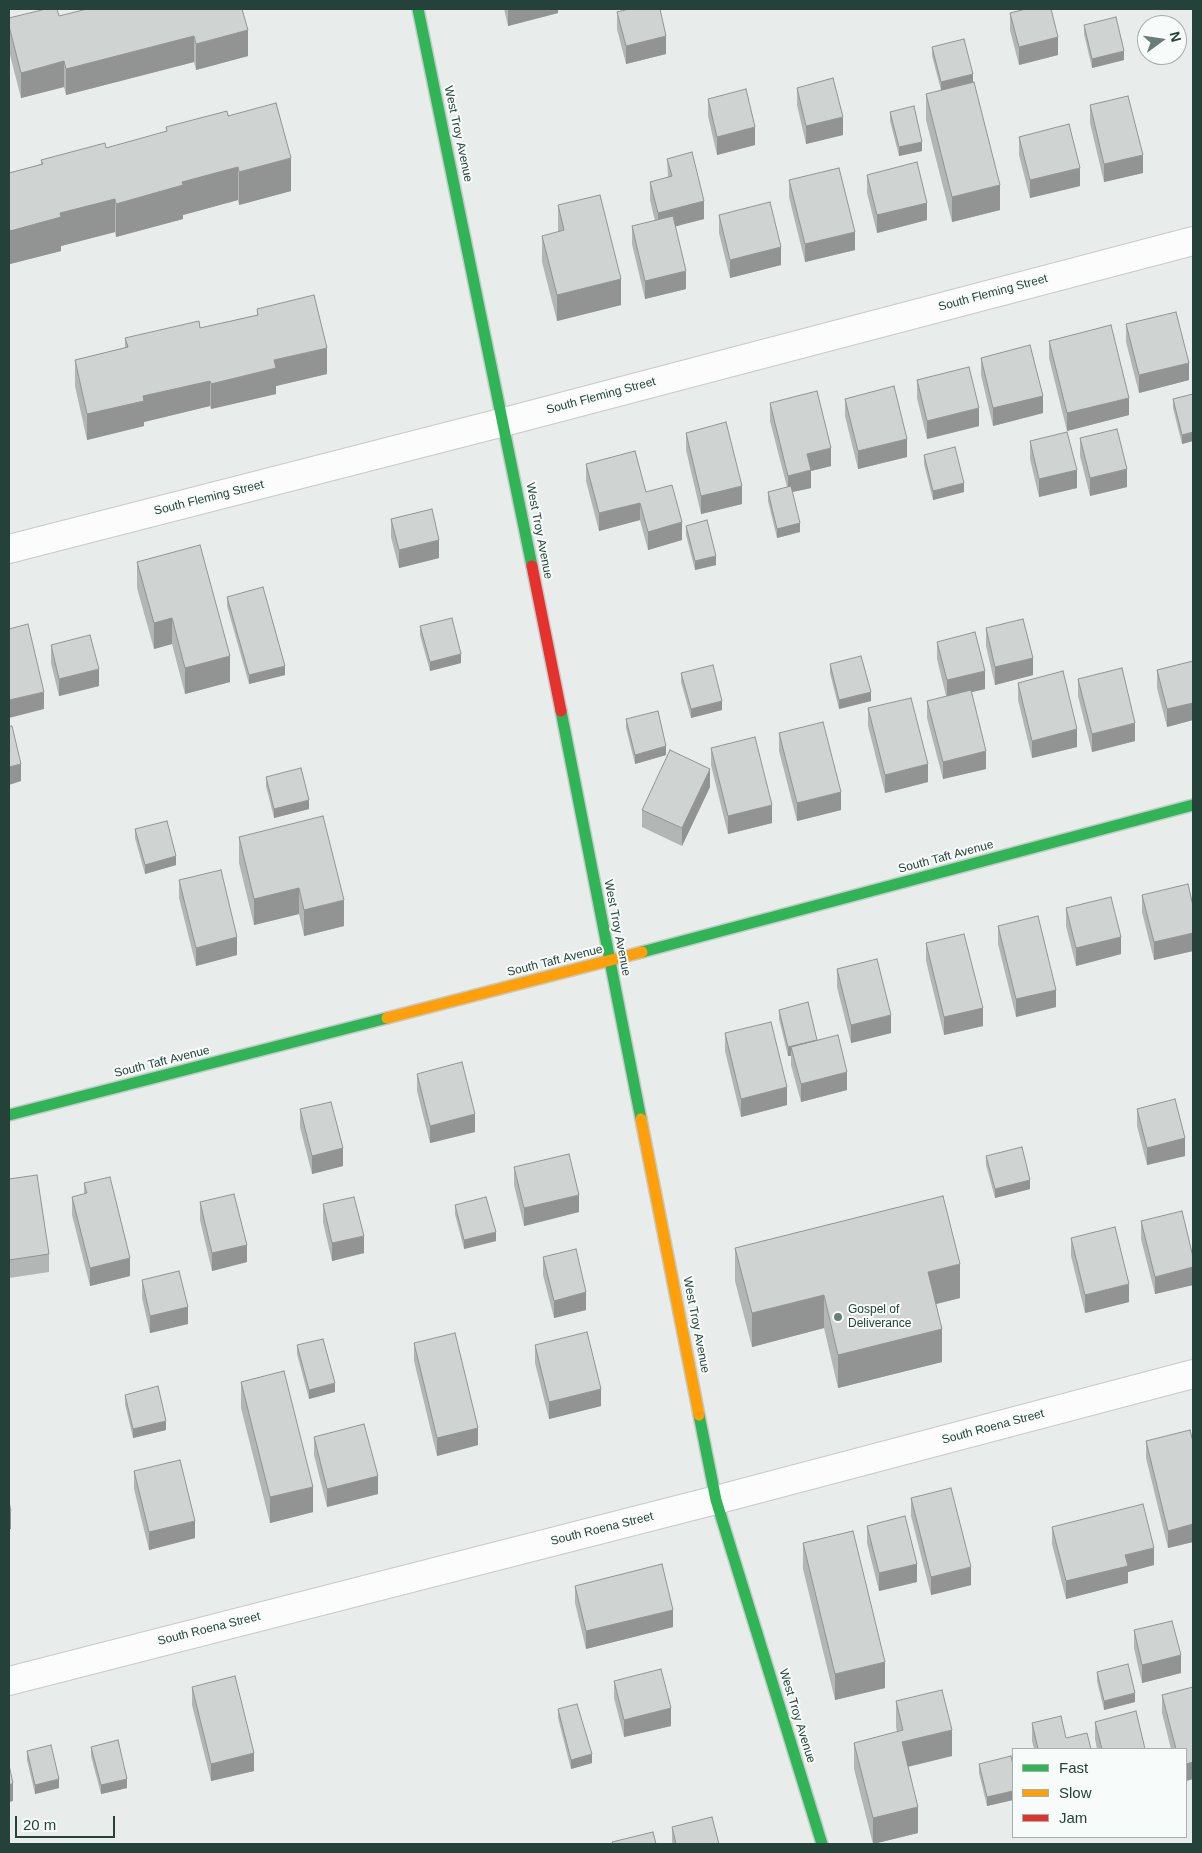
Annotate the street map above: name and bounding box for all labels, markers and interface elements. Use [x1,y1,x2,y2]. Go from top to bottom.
north arrow [1137,15,1187,65]
text: N [1167,30,1185,43]
street label: West Troy Avenue [441,85,475,183]
street label: South Fleming Street [937,271,1049,315]
street label: South Fleming Street [545,374,657,418]
street label: South Fleming Street [153,477,265,519]
street label: West Troy Avenue [523,482,555,580]
street label: South Taft Avenue [897,837,995,877]
street label: West Troy Avenue [601,879,633,977]
street label: South Taft Avenue [506,942,604,980]
street label: South Taft Avenue [113,1043,211,1081]
street label: West Troy Avenue [680,1276,712,1374]
place label: Gospel of Deliverance [848,1303,911,1331]
marker: Gospel of Deliverance [832,1311,844,1323]
street label: South Roena Street [940,1406,1046,1448]
street label: South Roena Street [549,1509,655,1549]
street label: South Roena Street [156,1609,262,1649]
street label: West Troy Avenue [776,1667,818,1765]
legend [1012,1748,1187,1838]
text: Fast [1059,1759,1088,1776]
text: Slow [1059,1784,1092,1801]
scale bar [18,1806,118,1838]
text: Jam [1059,1809,1087,1826]
text: 20 m [23,1816,56,1833]

